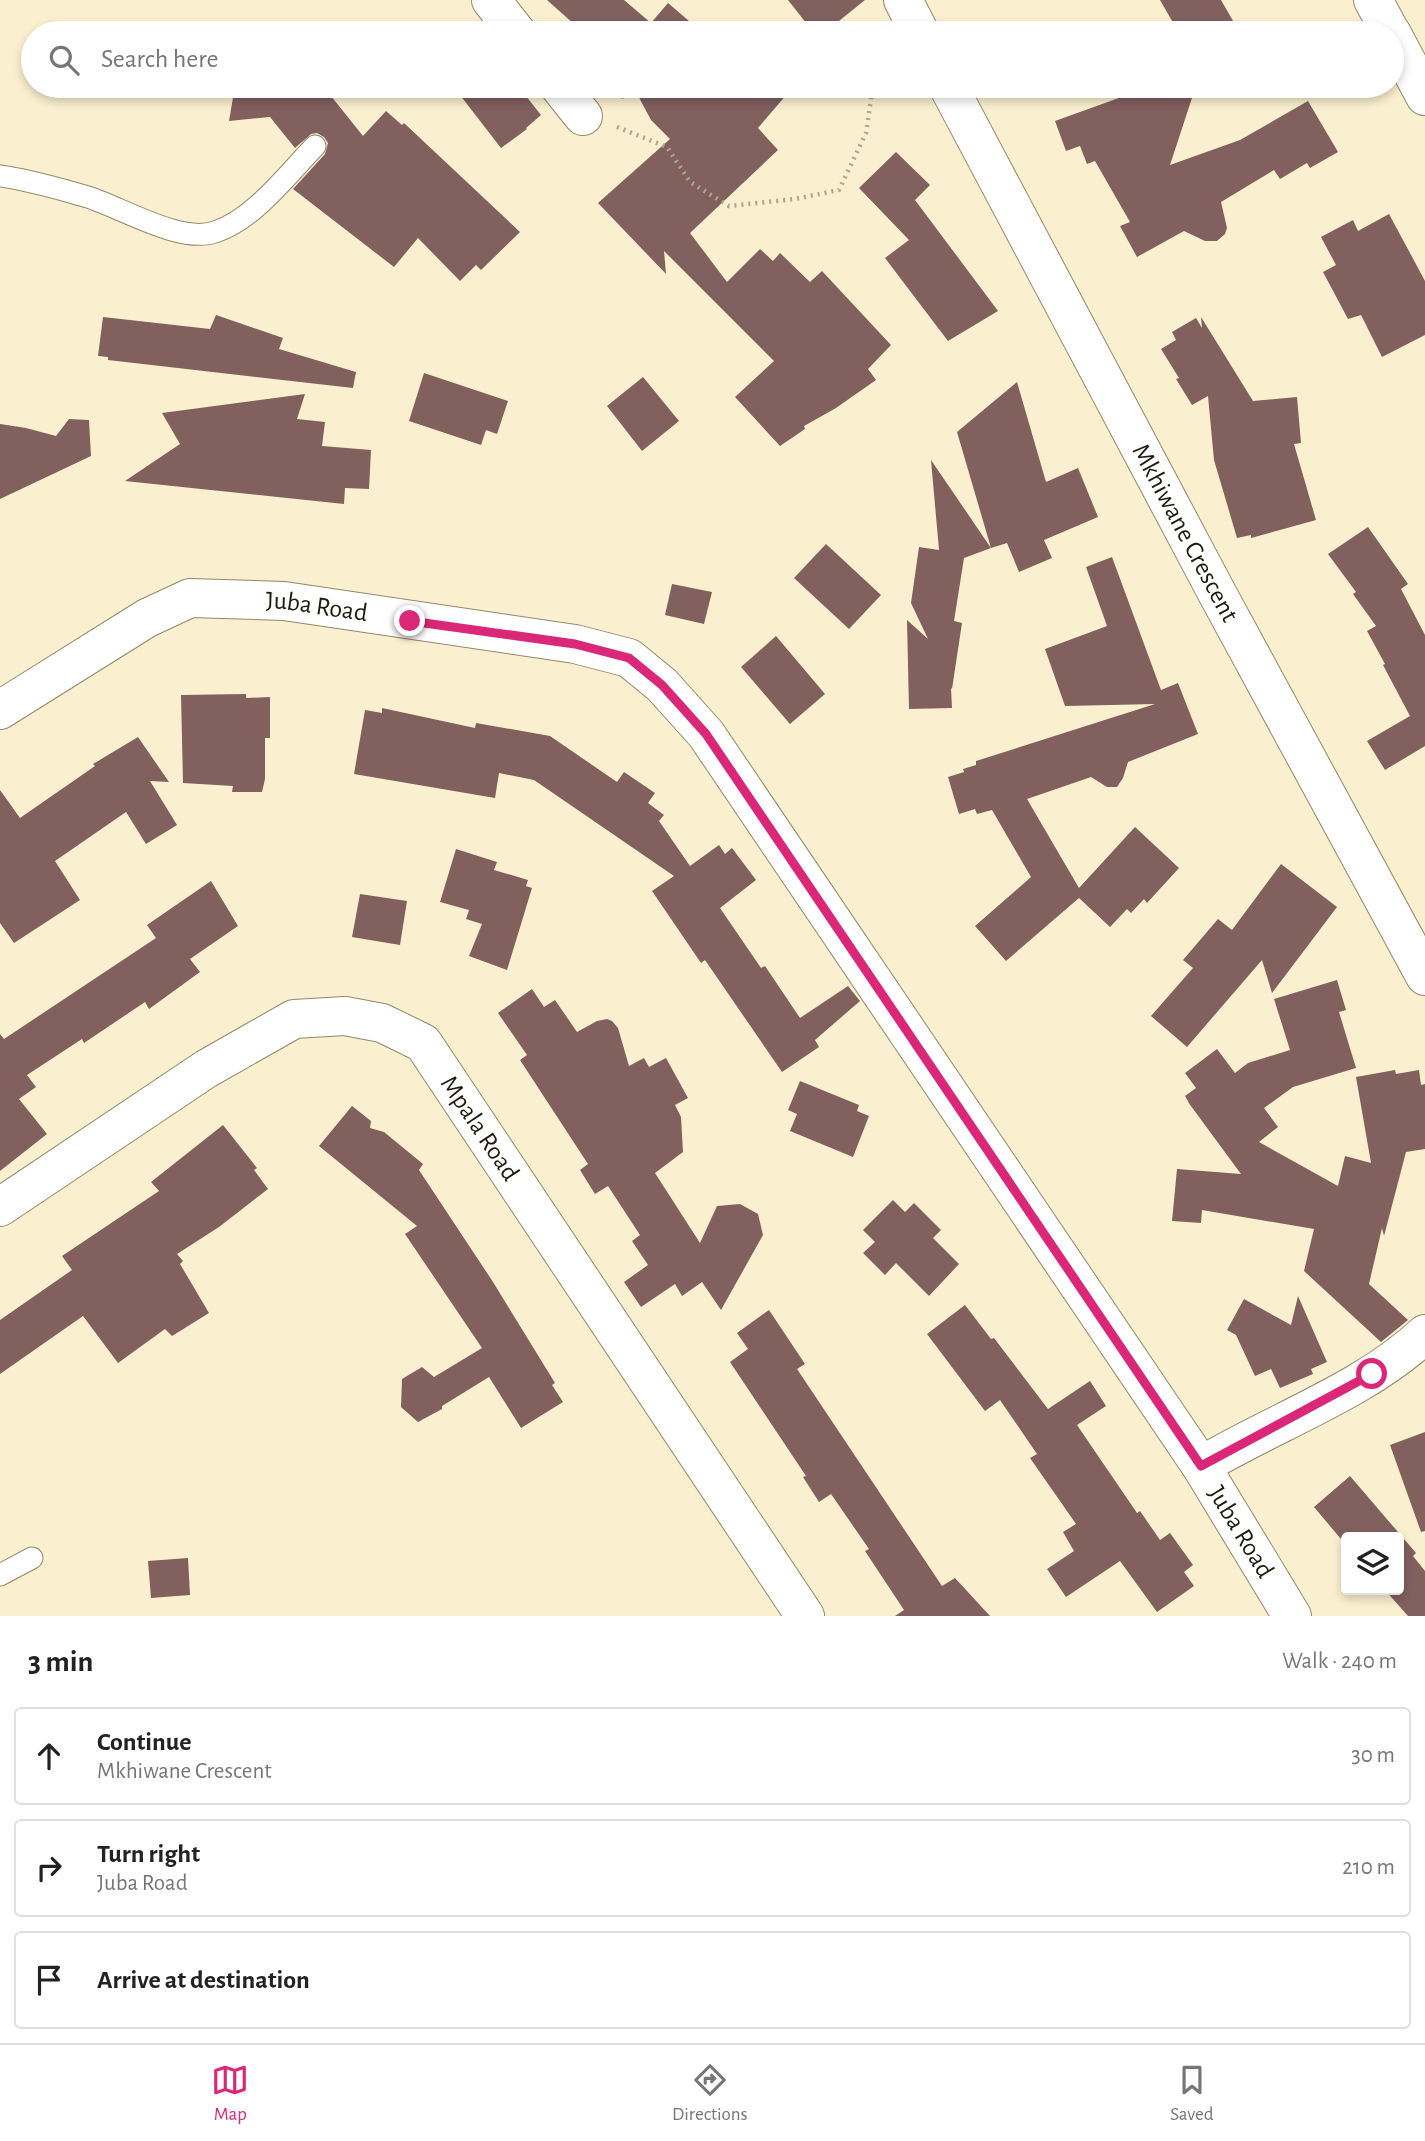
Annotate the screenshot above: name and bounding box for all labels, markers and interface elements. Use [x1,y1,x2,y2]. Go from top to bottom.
search box [21,21,1404,98]
icon: search [45,41,83,79]
text: Search here [101,46,219,72]
street label: Mkhiwane Crescent [1127,440,1243,626]
street label: Juba Road [265,587,369,626]
route end [394,605,425,636]
street label: Mpala Road [436,1071,524,1186]
route start [1356,1358,1387,1389]
street label: Juba Road [1203,1481,1279,1582]
map controls [1341,1532,1404,1595]
button: layers [1341,1532,1404,1595]
text: 3 min [28,1647,93,1677]
text: Walk · 240 m [1282,1650,1397,1673]
text: Continue [97,1729,192,1755]
icon: ahead [30,1737,68,1775]
text: 30 m [1351,1744,1395,1767]
text: Mkhiwane Crescent [97,1760,272,1783]
text: Turn right [97,1841,200,1867]
icon: right [30,1849,68,1887]
text: 210 m [1342,1856,1395,1879]
text: Juba Road [97,1872,188,1895]
icon: arrive [30,1961,68,1999]
text: Arrive at destination [97,1967,310,1993]
tab: Map [211,2061,249,2126]
tab: Directions [672,2061,748,2126]
tab: Saved [1170,2061,1214,2126]

